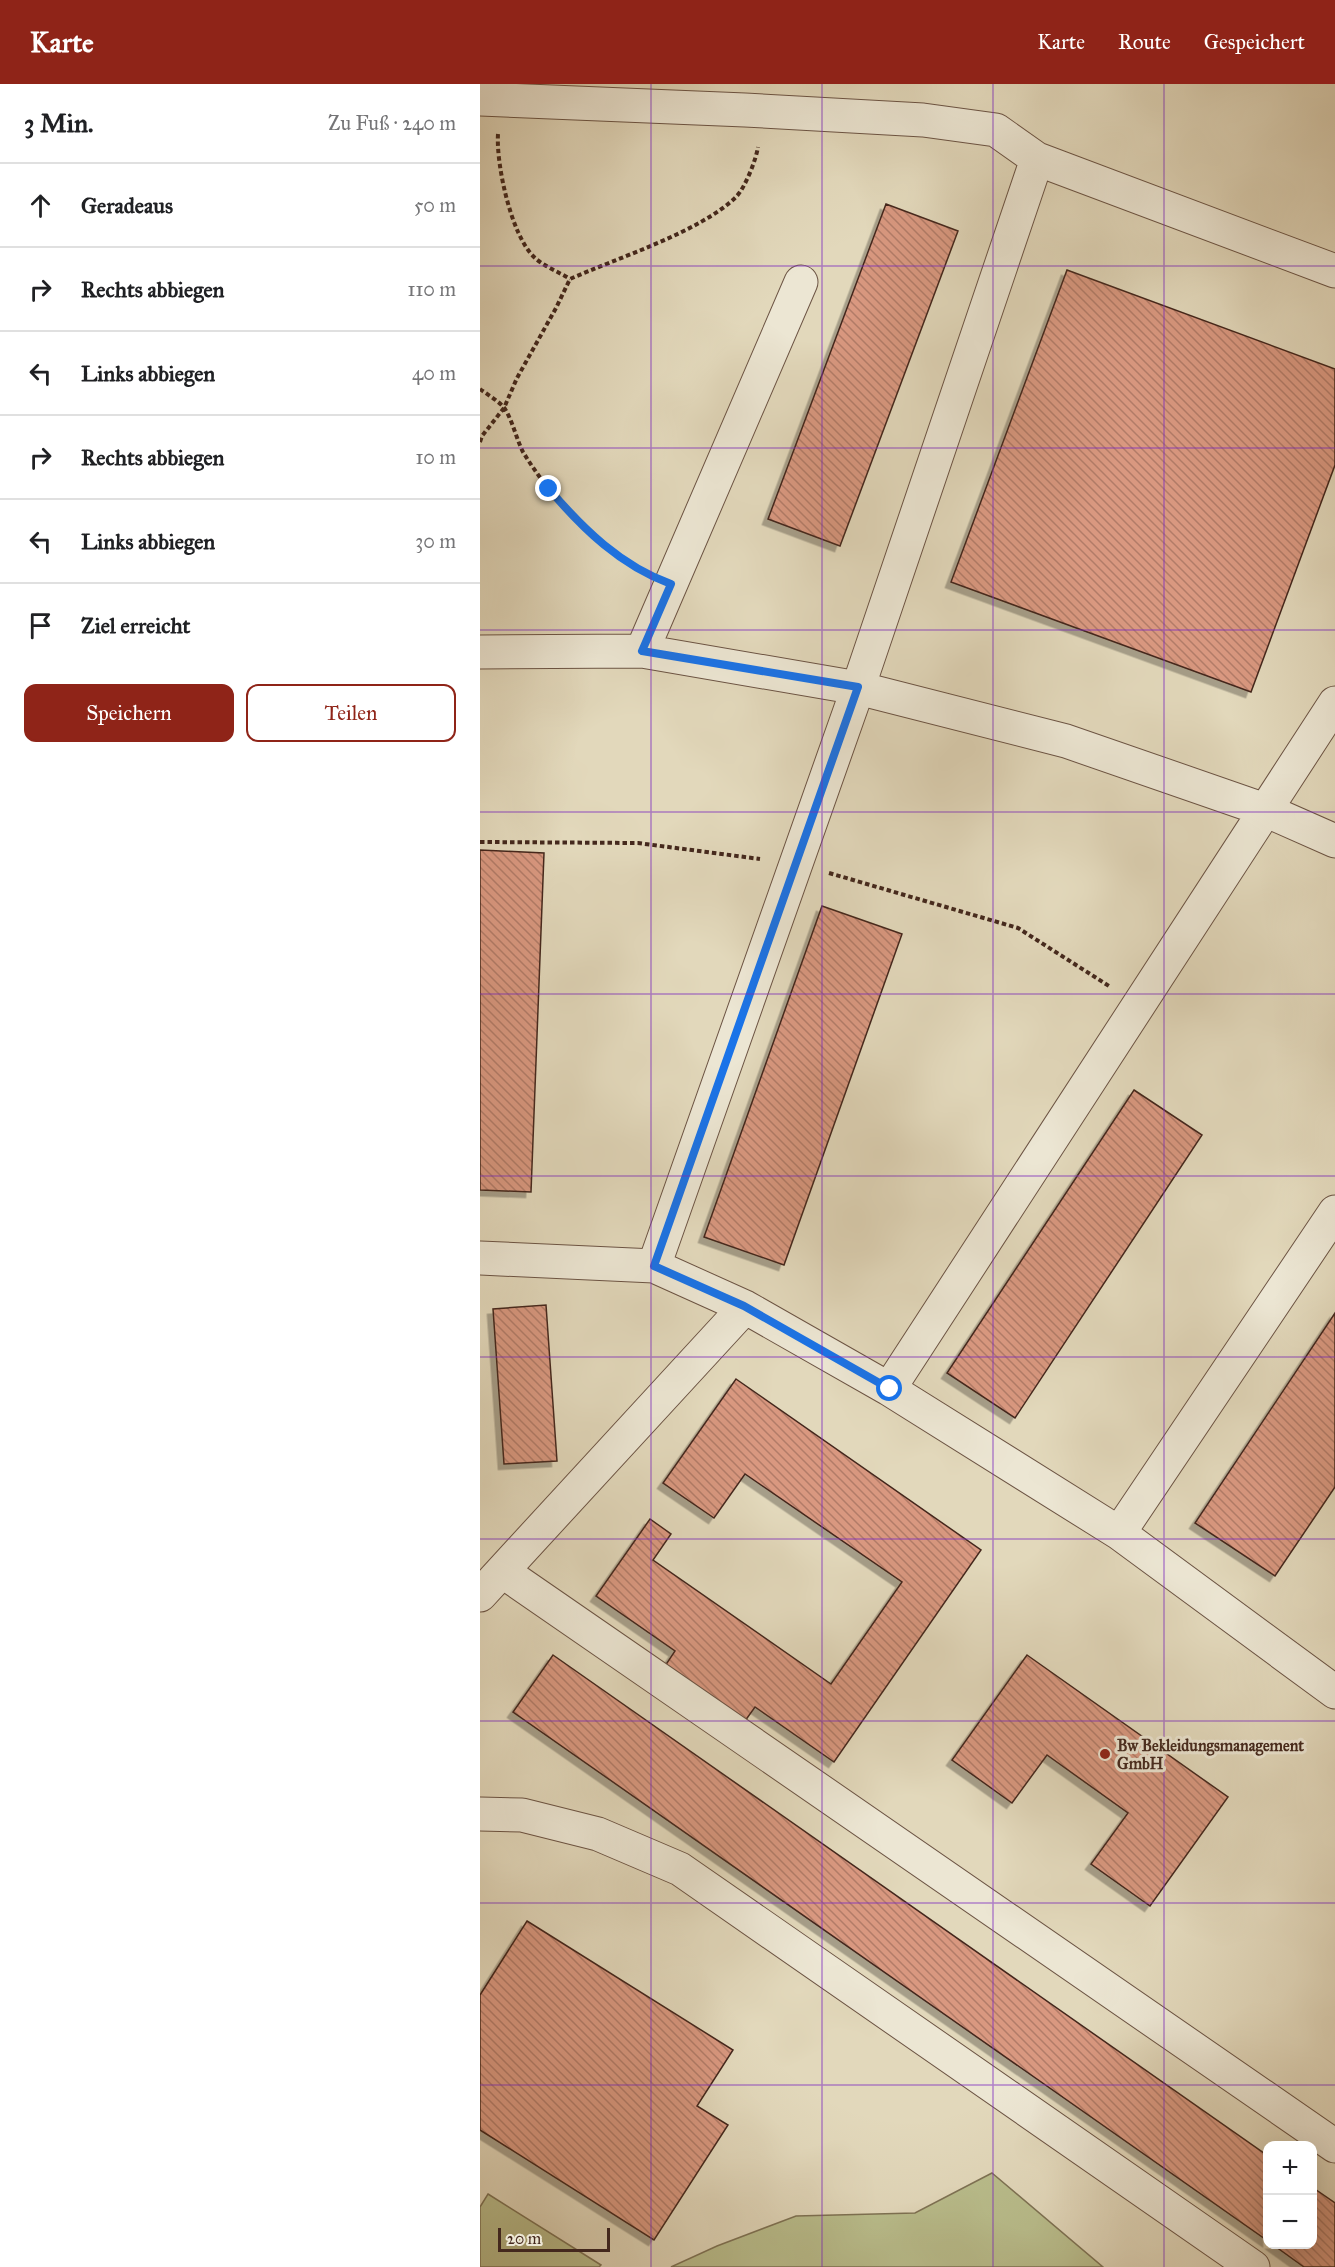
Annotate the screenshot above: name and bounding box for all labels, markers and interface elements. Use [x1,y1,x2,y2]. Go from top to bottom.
text: Karte [30,25,94,60]
text: Karte [1037,29,1085,55]
text: Route [1118,29,1171,55]
text: Gespeichert [1204,29,1305,55]
text: 3 Min. [24,107,93,139]
text: Zu Fuß · 240 m [328,111,456,135]
icon: ahead [24,189,57,222]
text: Geradeaus [81,192,173,219]
text: 50 m [414,193,456,217]
icon: right [24,273,57,306]
text: Rechts abbiegen [81,276,224,303]
text: 110 m [408,277,456,301]
icon: left [24,357,57,390]
text: Links abbiegen [81,360,215,387]
text: 40 m [412,361,456,385]
icon: right [24,441,57,474]
text: Rechts abbiegen [81,444,224,471]
text: 10 m [415,445,456,469]
route end [535,475,561,501]
icon: left [24,525,57,558]
text: Links abbiegen [81,528,215,555]
text: 30 m [415,529,456,553]
icon: arrive [24,609,57,642]
text: Ziel erreicht [81,612,190,639]
button: Speichern [24,684,234,742]
button: Teilen [246,684,456,742]
route start [876,1375,902,1401]
place label: Bw Bekleidungsmanagement GmbH [1117,1736,1304,1773]
marker: Bw Bekleidungsmanagement GmbH [1098,1747,1112,1761]
map controls [1263,2141,1317,2249]
button: + [1263,2141,1317,2195]
button: − [1263,2195,1317,2249]
scale bar [498,2225,610,2252]
text: 20 m [507,2229,541,2248]

